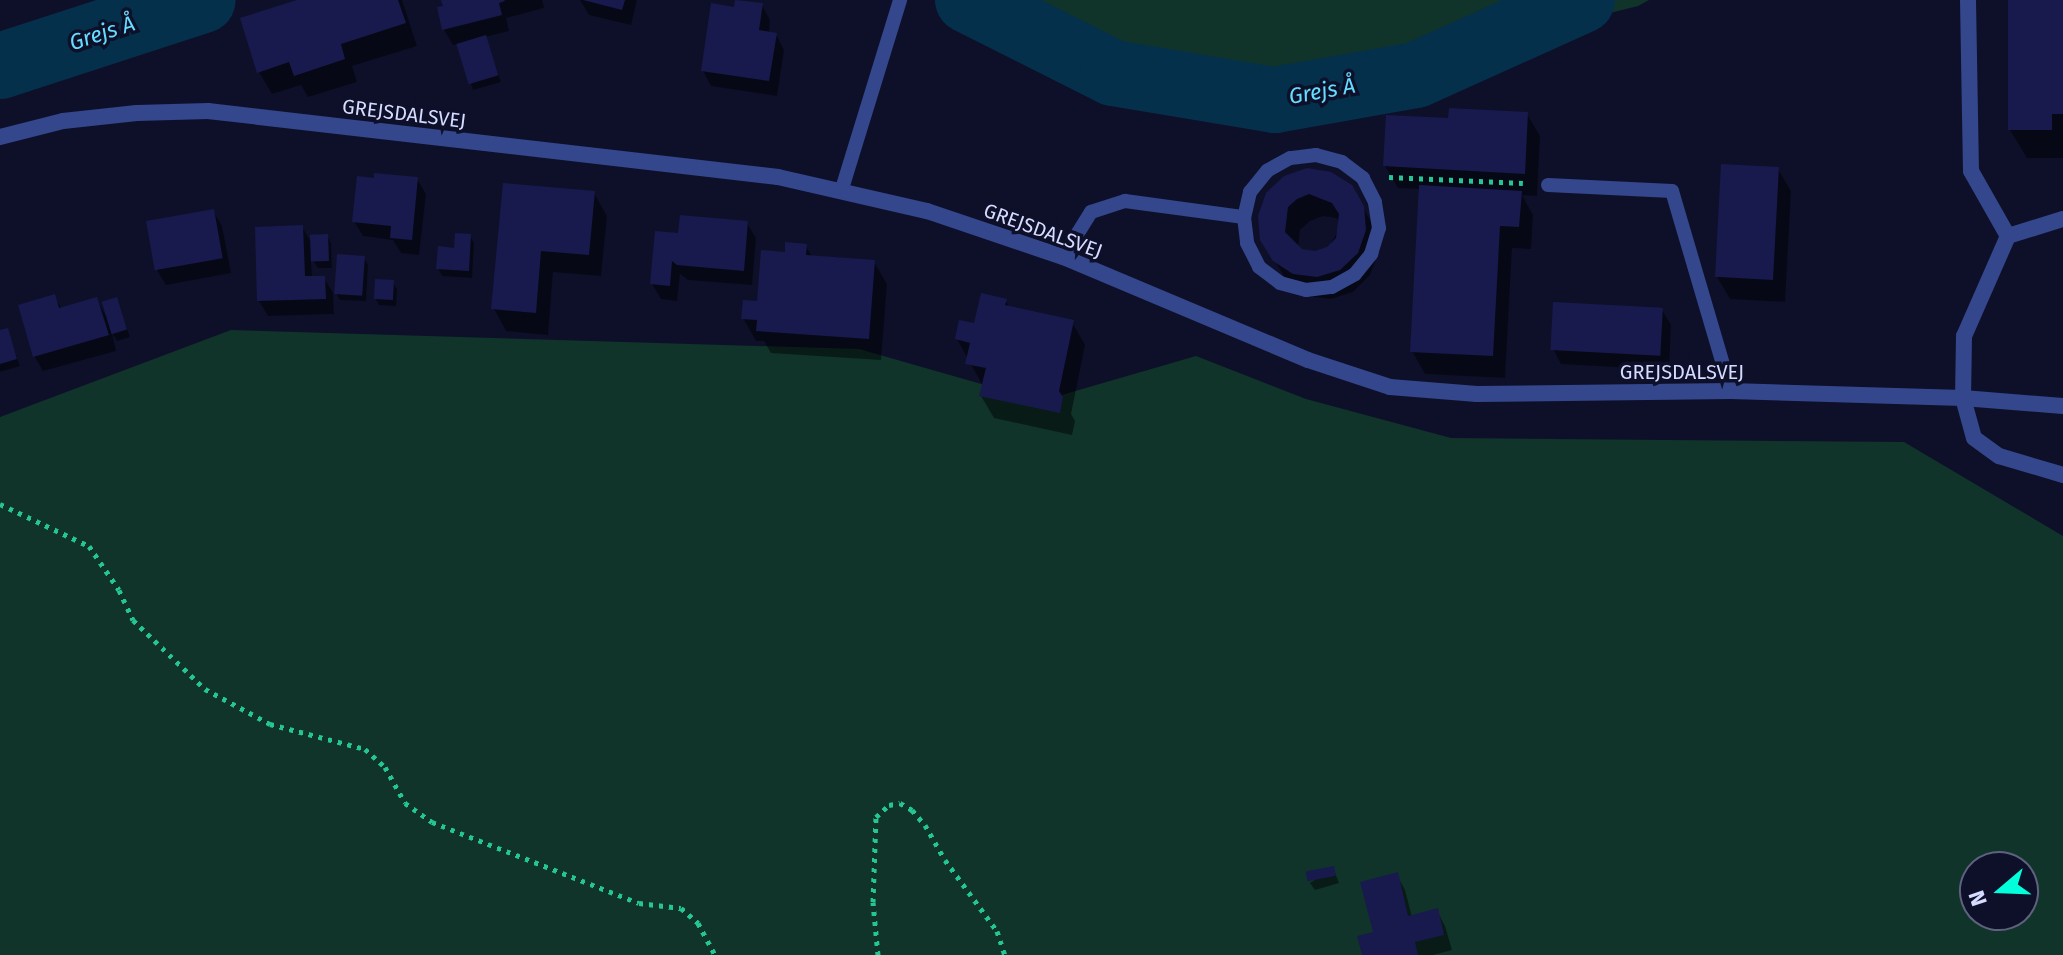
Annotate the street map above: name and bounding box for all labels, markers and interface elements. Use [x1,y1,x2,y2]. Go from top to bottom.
water label: Grejs Å [66,10,138,56]
water label: Grejs Å [1287,72,1357,110]
street label: GREJSDALSVEJ [341,95,467,133]
street label: GREJSDALSVEJ [980,198,1106,264]
street label: GREJSDALSVEJ [1620,360,1744,384]
north arrow [1959,851,2039,931]
text: N [1963,887,1993,910]

